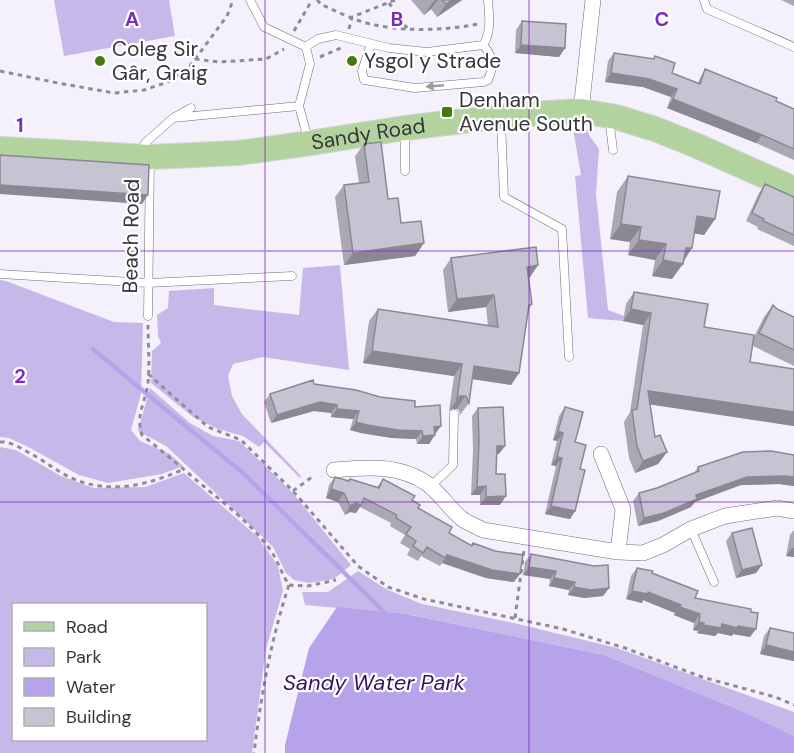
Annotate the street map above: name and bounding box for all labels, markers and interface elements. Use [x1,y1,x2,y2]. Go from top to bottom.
text: A [125,6,139,32]
text: B [391,6,403,32]
text: C [655,6,669,32]
place label: Coleg Sir Gâr, Graig [112,35,208,87]
place label: Ysgol y Strade [364,47,501,75]
marker: Coleg Sir Gâr, Graig [93,54,107,68]
marker: Ysgol y Strade [345,54,359,68]
one-way arrow [425,81,444,91]
place label: Denham Avenue South [459,86,593,138]
marker: Denham Avenue South [440,105,454,119]
text: 1 [16,112,24,138]
street label: Sandy Road [309,112,427,157]
street label: Beach Road [116,178,146,294]
text: 2 [14,363,26,389]
legend [12,603,207,741]
text: Road [66,615,108,639]
text: Park [66,645,102,669]
water label: Sandy Water Park [283,668,466,697]
text: Water [66,675,116,699]
text: Building [66,705,131,729]

